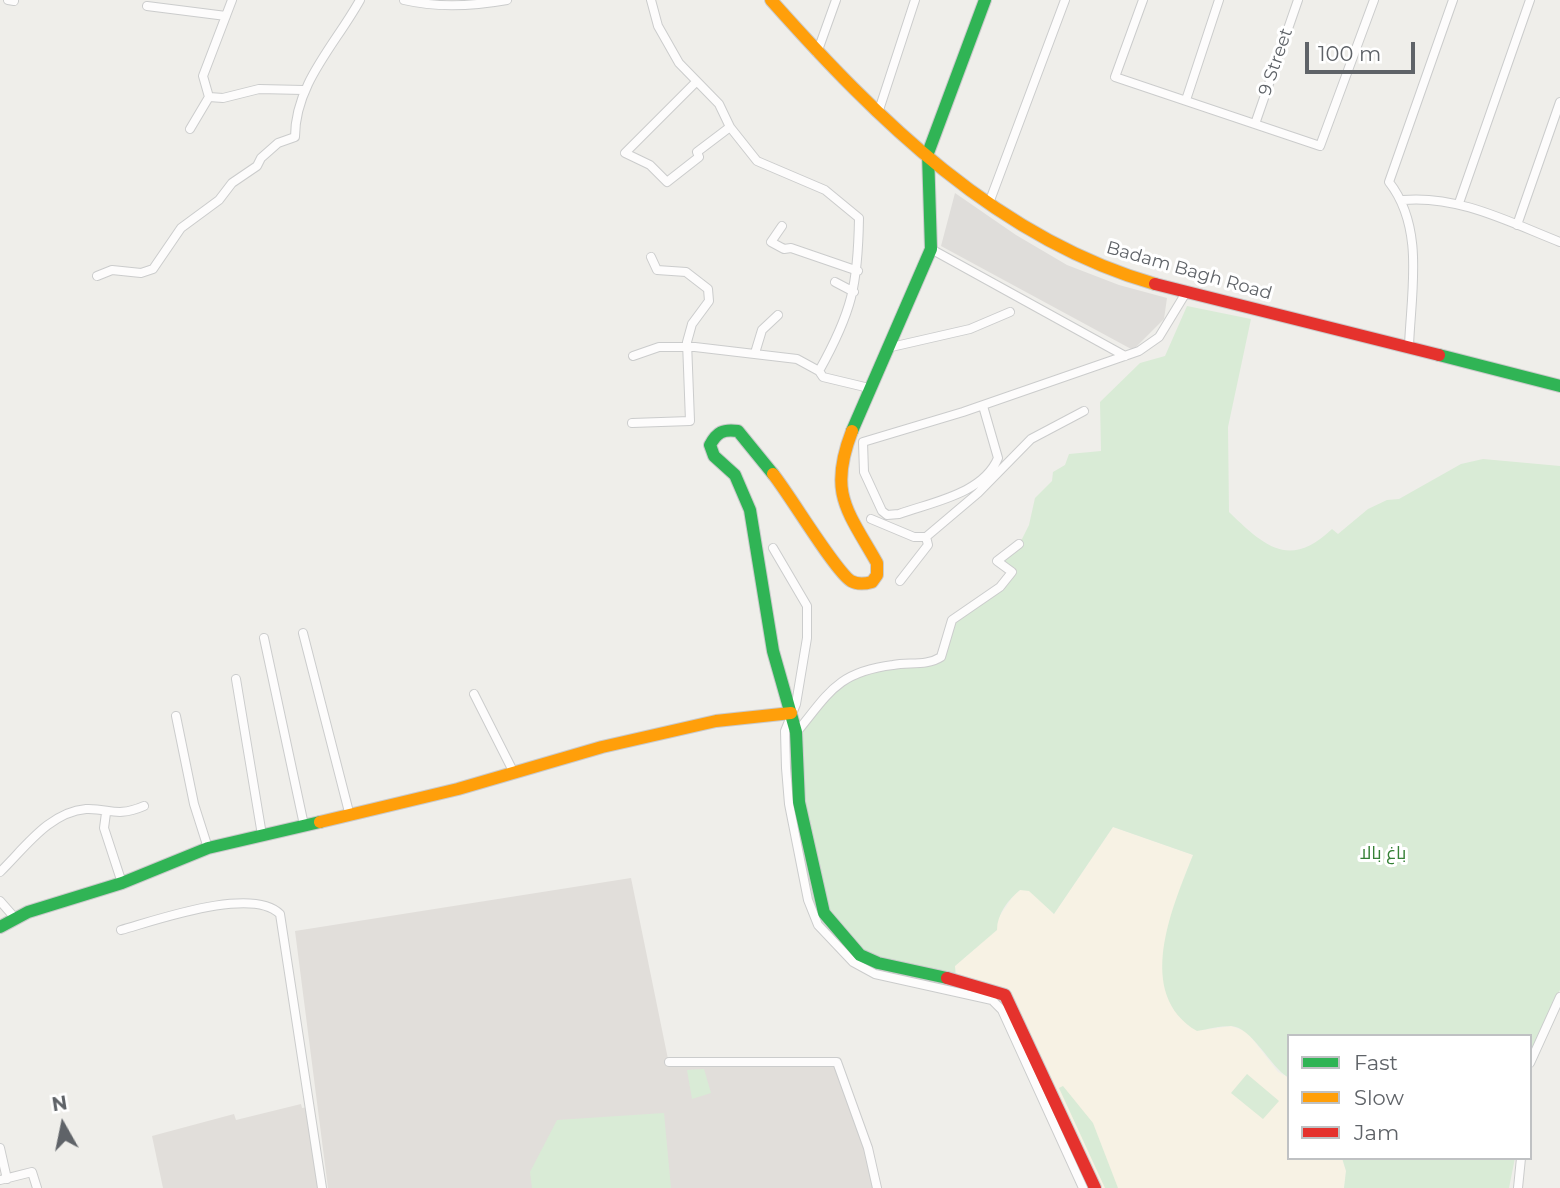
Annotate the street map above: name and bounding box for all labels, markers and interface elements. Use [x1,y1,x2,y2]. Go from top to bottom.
street label: 9 Street [1254,25,1298,99]
scale bar [1308,28,1418,72]
text: 100 m [1318,41,1381,66]
street label: Badam Bagh Road [1104,237,1274,305]
park label: باغ بالا [1360,843,1406,865]
legend [1287,1034,1532,1160]
text: Fast [1354,1050,1398,1075]
text: Slow [1354,1085,1404,1110]
north arrow [28,1090,98,1160]
text: N [50,1091,69,1116]
text: Jam [1354,1120,1399,1145]

